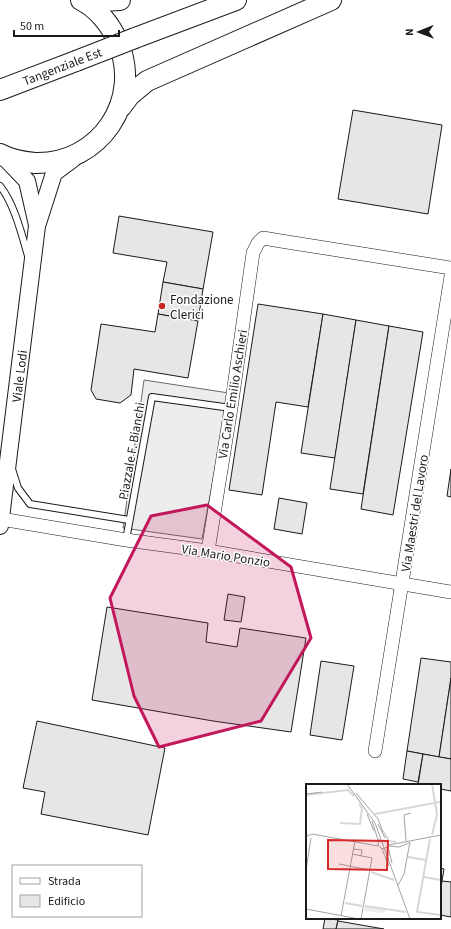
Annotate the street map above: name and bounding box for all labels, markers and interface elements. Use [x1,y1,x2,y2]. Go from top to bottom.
scale bar [14,12,119,38]
north arrow [399,12,439,52]
text: 50 m [20,18,44,35]
text: N [402,28,417,36]
street label: Tangenziale Est [20,43,105,90]
place label: Fondazione Clerici [170,291,234,324]
marker: Fondazione Clerici [157,301,167,311]
street label: Via Carlo Emilio Aschieri [214,328,252,460]
street label: Viale Lodi [8,349,32,403]
street label: Piazzale F. Bianchi [115,401,149,501]
street label: Via Maestri del Lavoro [397,453,433,573]
street label: Via Mario Ponzio [180,540,271,572]
inset map [306,784,441,919]
legend [12,865,142,917]
text: Strada [48,873,81,890]
text: Edificio [48,893,85,910]

